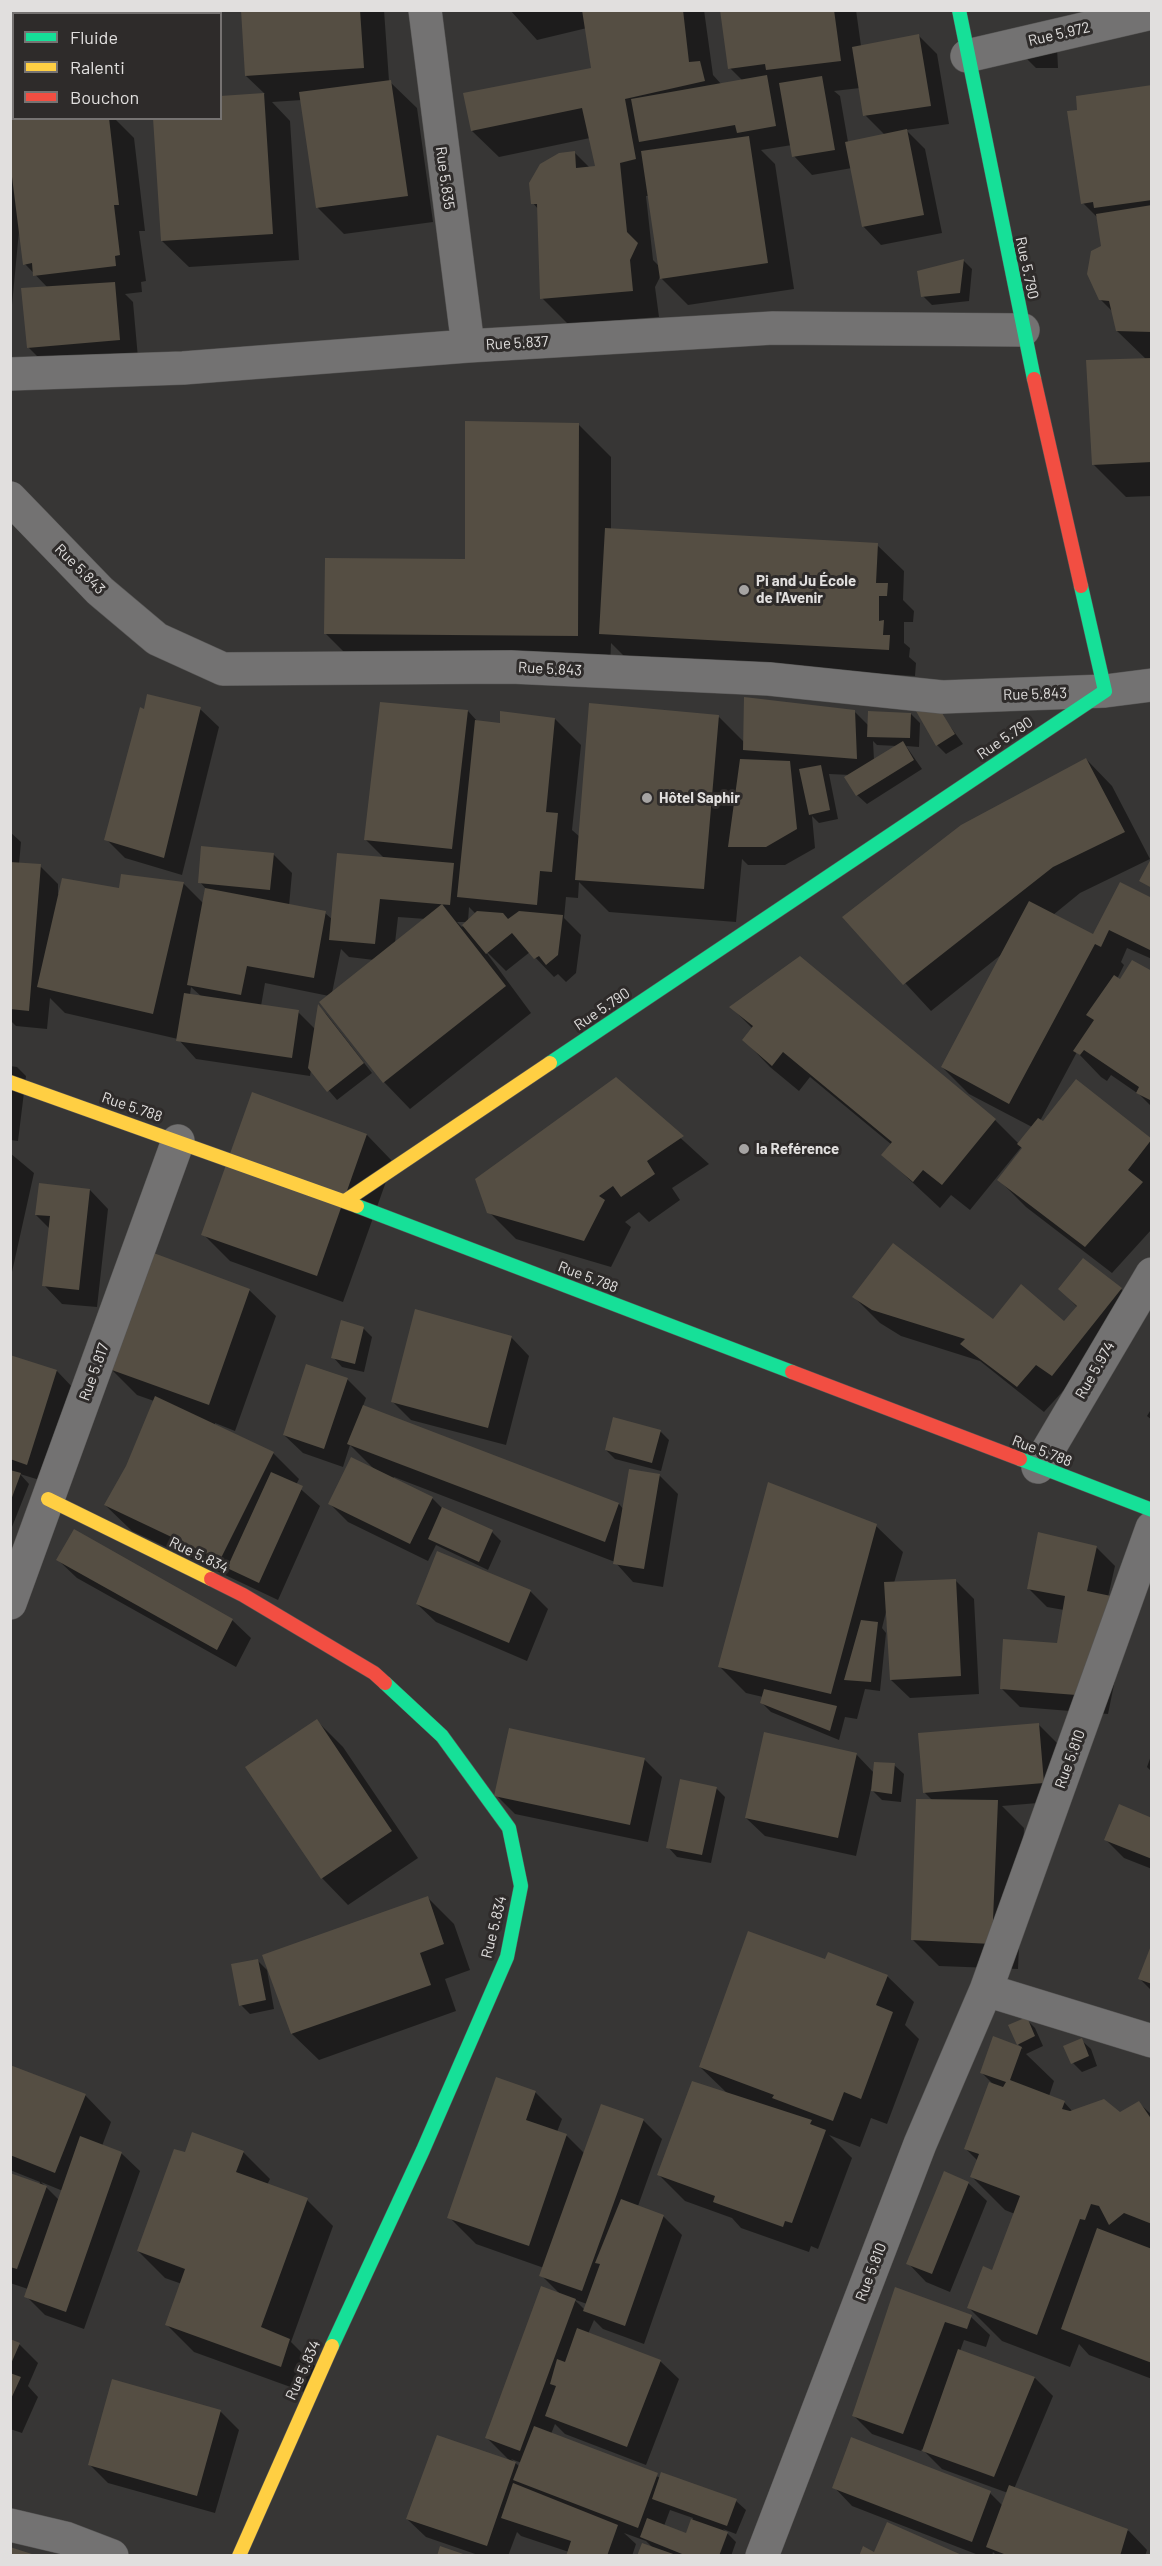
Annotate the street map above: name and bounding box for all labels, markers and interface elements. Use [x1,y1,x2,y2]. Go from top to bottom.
legend [12,12,222,120]
street label: Rue 5.972 [1026,18,1092,50]
text: Fluide [70,26,118,48]
text: Ralenti [70,56,125,78]
text: Bouchon [70,86,139,108]
street label: Rue 5.835 [432,145,458,211]
street label: Rue 5.790 [1012,235,1042,301]
street label: Rue 5.837 [485,332,549,354]
street label: Rue 5.843 [51,540,109,598]
place label: Pi and Ju École de l'Avenir [756,572,856,607]
marker: Pi and Ju École de l'Avenir [737,583,751,597]
street label: Rue 5.843 [518,658,582,680]
street label: Rue 5.843 [1003,684,1067,704]
street label: Rue 5.790 [974,713,1036,763]
place label: Hôtel Saphir [659,789,740,807]
marker: Hôtel Saphir [640,791,654,805]
street label: Rue 5.790 [571,984,633,1034]
street label: Rue 5.788 [99,1088,165,1126]
place label: la Reférence [756,1140,839,1158]
marker: la Reférence [737,1142,751,1156]
street label: Rue 5.788 [555,1257,621,1297]
street label: Rue 5.974 [1071,1338,1119,1402]
street label: Rue 5.817 [75,1341,113,1403]
street label: Rue 5.788 [1009,1431,1075,1471]
street label: Rue 5.834 [166,1533,232,1577]
street label: Rue 5.810 [1051,1727,1089,1791]
street label: Rue 5.834 [478,1894,510,1960]
street label: Rue 5.810 [852,2240,890,2304]
street label: Rue 5.834 [282,2337,324,2403]

